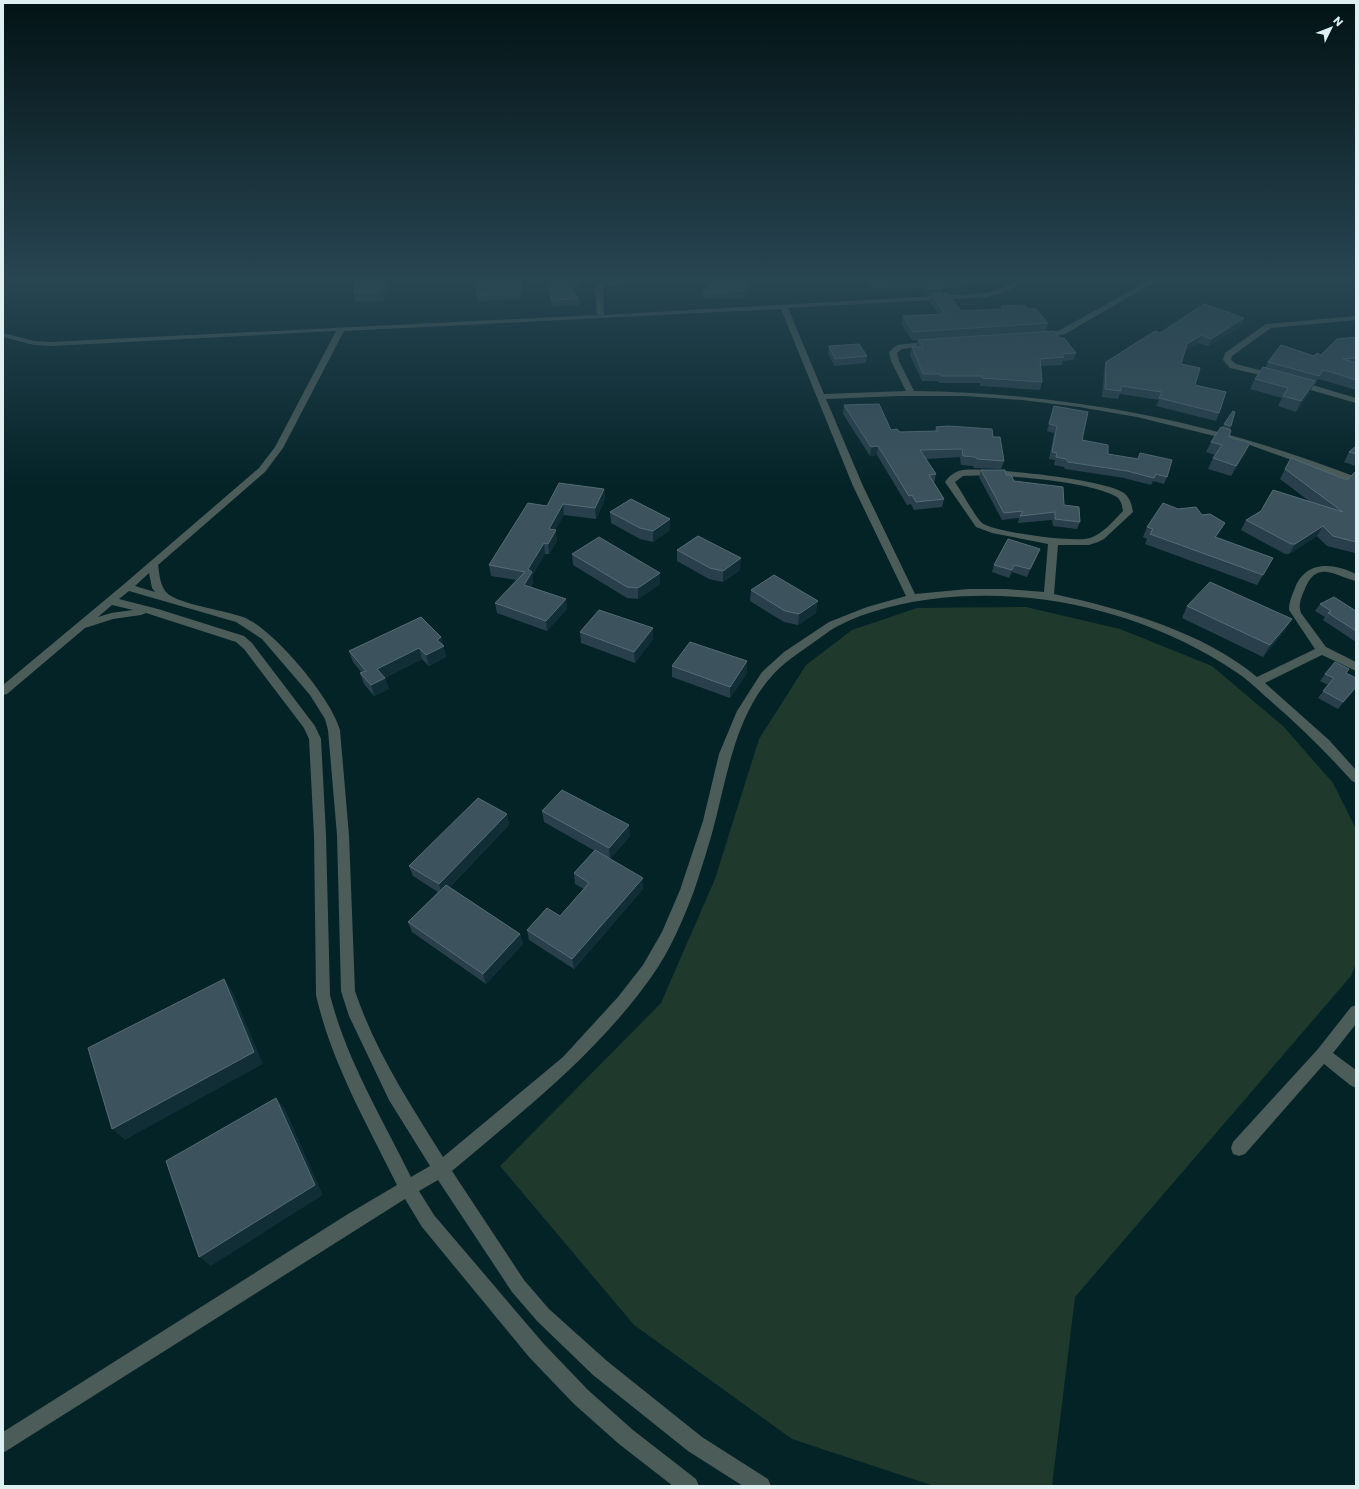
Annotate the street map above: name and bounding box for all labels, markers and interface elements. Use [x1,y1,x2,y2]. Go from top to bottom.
north arrow [1311,8,1351,48]
text: N [1330,13,1347,30]

